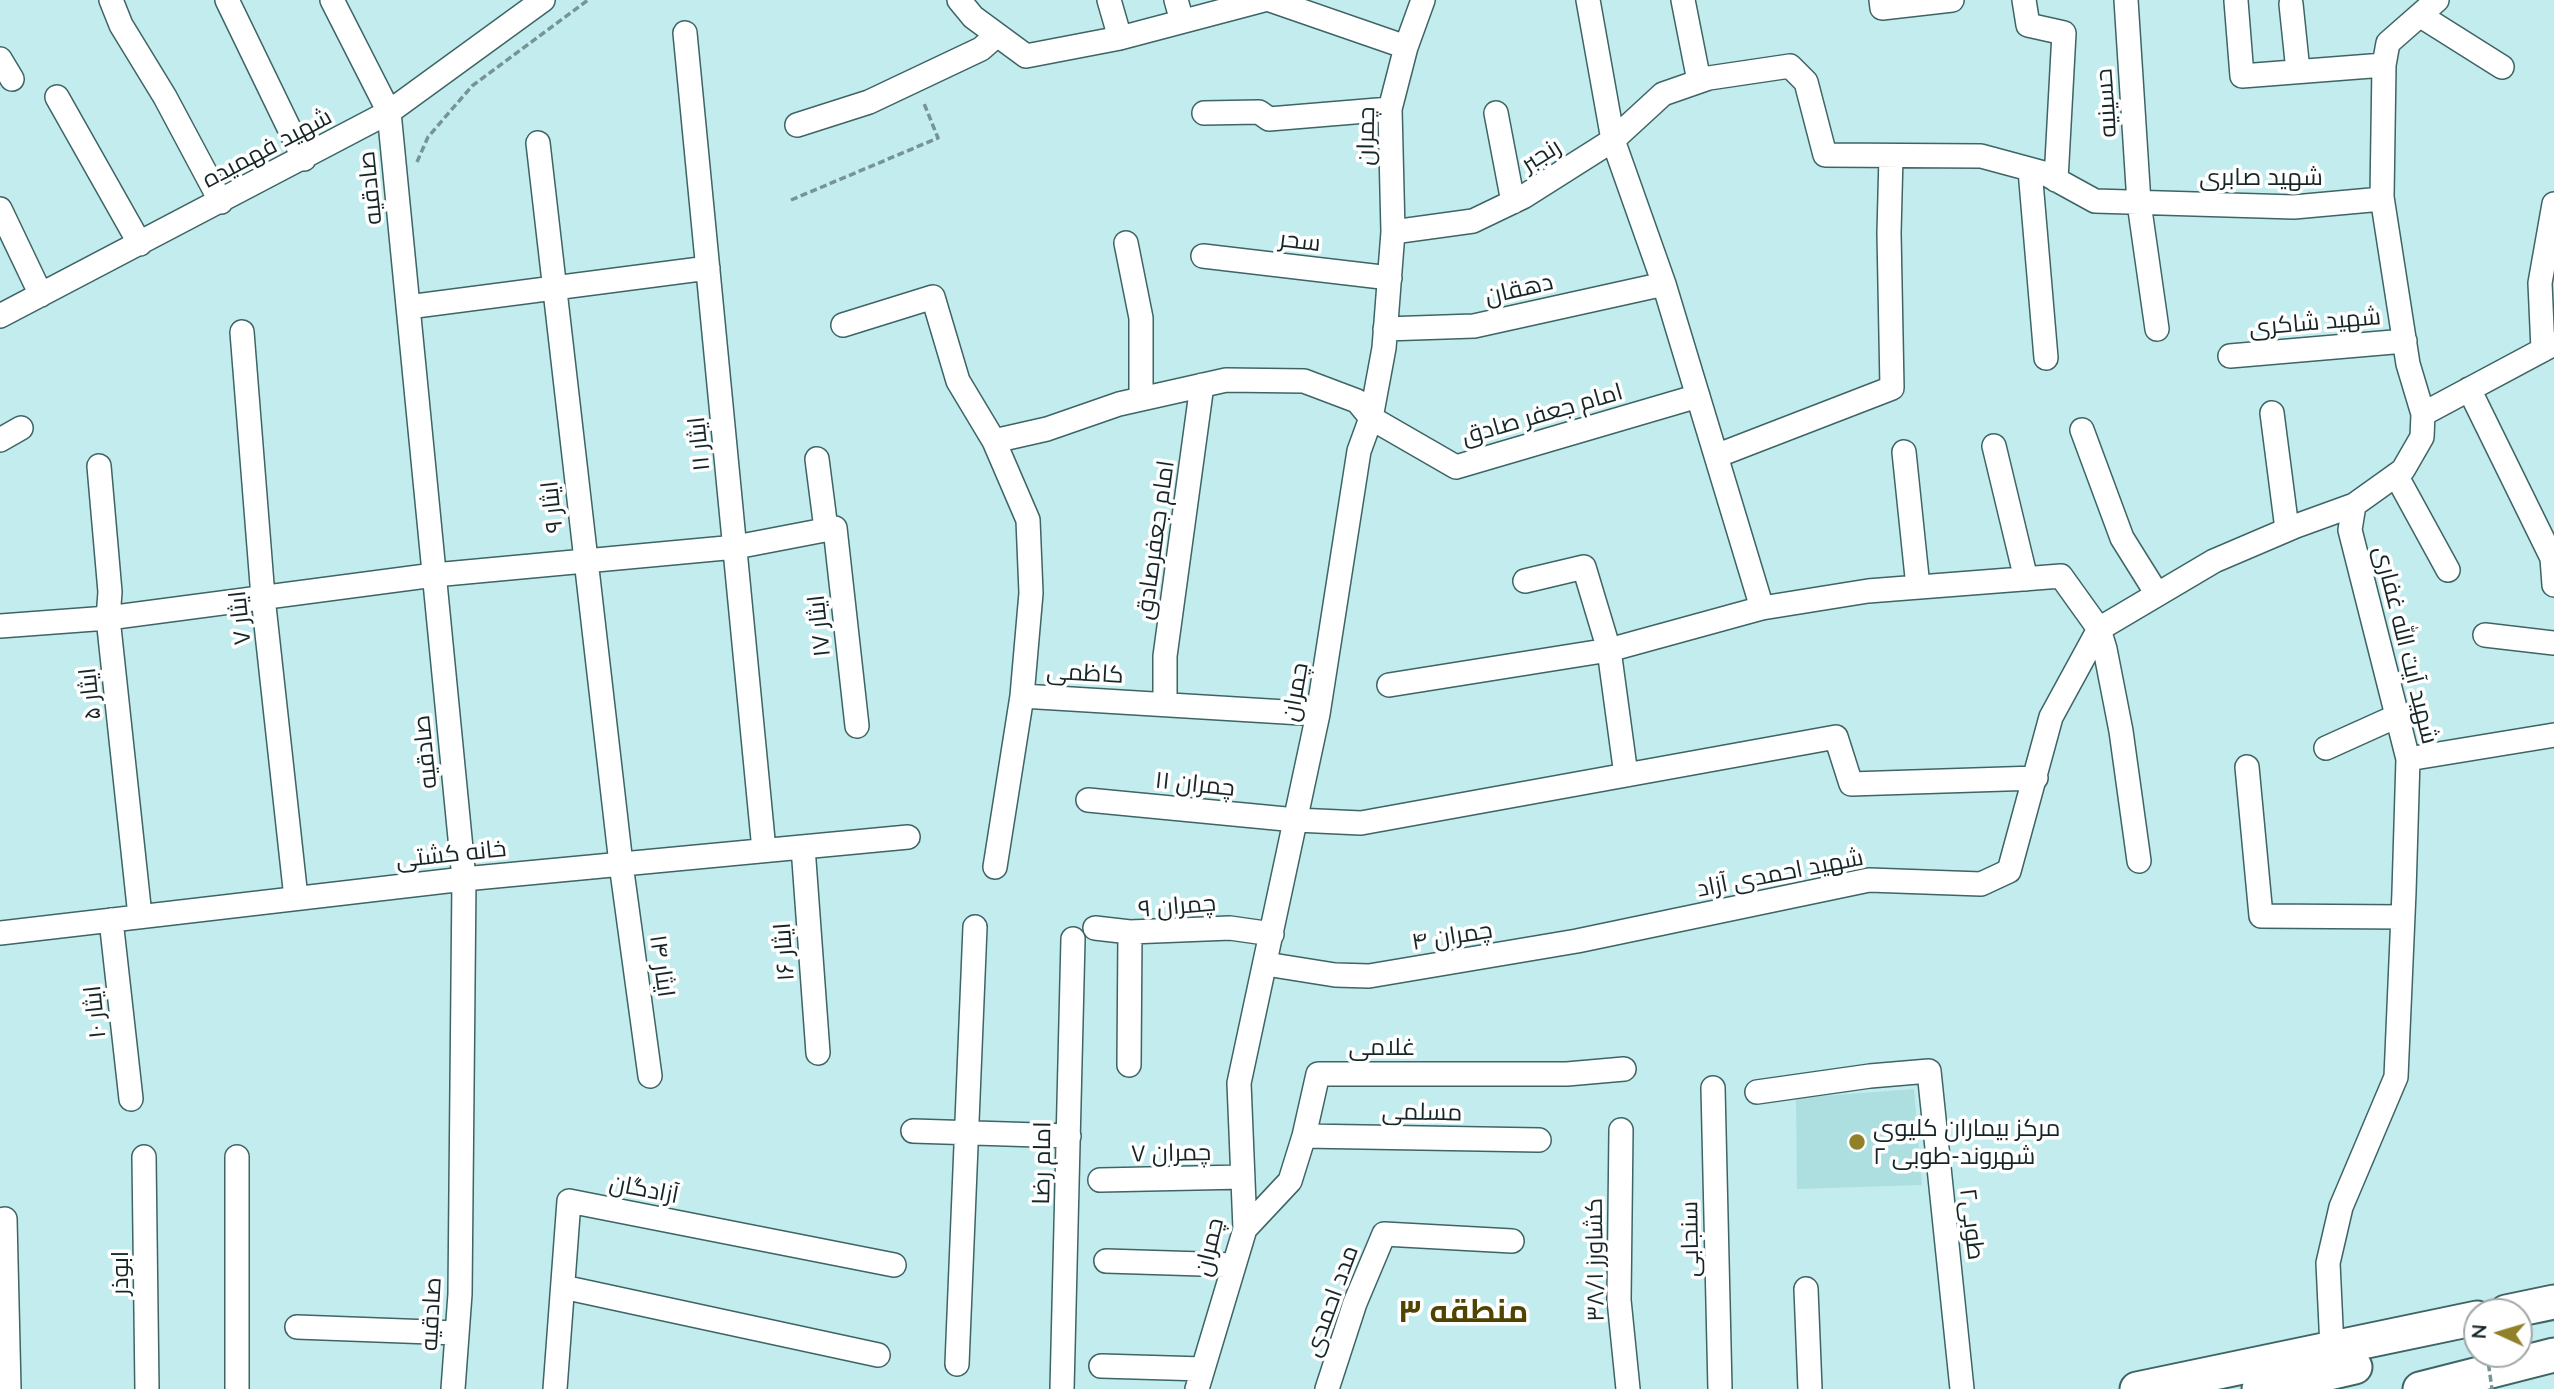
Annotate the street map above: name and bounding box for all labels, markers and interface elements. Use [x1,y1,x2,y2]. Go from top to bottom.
street label: حسینیه [2089,68,2123,138]
street label: شهید فهمیده [197,102,337,194]
street label: چمران [1351,106,1381,166]
street label: رنجبر [1516,132,1566,178]
street label: صادقیه [352,150,388,226]
street label: شهید صابری [2199,163,2323,191]
street label: سحر [1278,224,1322,258]
street label: دهقان [1482,267,1556,311]
street label: شهید شاکری [2248,302,2382,342]
street label: امام جعفر صادق [1458,377,1626,451]
street label: ایثار ۱۱ [682,415,716,473]
street label: امام جعفرصادق [1130,459,1180,621]
street label: ایثار ۹ [535,480,569,534]
street label: شهید آیت الله غفاری [2368,543,2444,747]
street label: ایثار ۷ [223,589,257,647]
street label: ایثار ۱۷ [801,594,837,658]
street label: کاظمی [1046,657,1124,689]
street label: چمران [1276,660,1314,724]
street label: ایثار ۵ [73,666,107,722]
street label: صادقیه [407,714,443,790]
street label: چمران ۱۱ [1154,765,1236,803]
street label: خانه کشتی [394,834,508,874]
street label: شهید احمدی آزاد [1694,843,1866,903]
street label: چمران ۹ [1137,888,1217,924]
street label: چمران ۴ [1410,915,1494,957]
street label: ایثار ۱۶ [768,922,800,982]
street label: ایثار ۱۴ [643,933,681,999]
street label: ایثار ۱۰ [78,984,112,1040]
street label: غلامی [1349,1033,1415,1061]
street label: مسلمی [1381,1097,1463,1127]
place label: مرکز بیماران کلیوی شهروند-طوبی ۲ [1873,1114,2060,1170]
street label: امام رضا [1027,1121,1057,1205]
marker: مرکز بیماران کلیوی شهروند-طوبی ۲ [1847,1132,1867,1152]
street label: چمران ۷ [1131,1138,1211,1168]
street label: آزادگان [607,1168,681,1210]
street label: طوبی۲ [1953,1187,1991,1261]
street label: کشاورز ۳۸/۱ [1580,1198,1610,1322]
street label: سنجابی [1675,1201,1705,1277]
street label: چمران [1188,1215,1230,1279]
street label: مدد احمدی [1298,1241,1364,1361]
street label: ابوذر [106,1251,134,1295]
street label: صادقیه [415,1276,447,1352]
district label: منطقه ۳ [1398,1293,1528,1331]
north arrow [2463,1298,2533,1368]
text: N [2467,1324,2491,1340]

